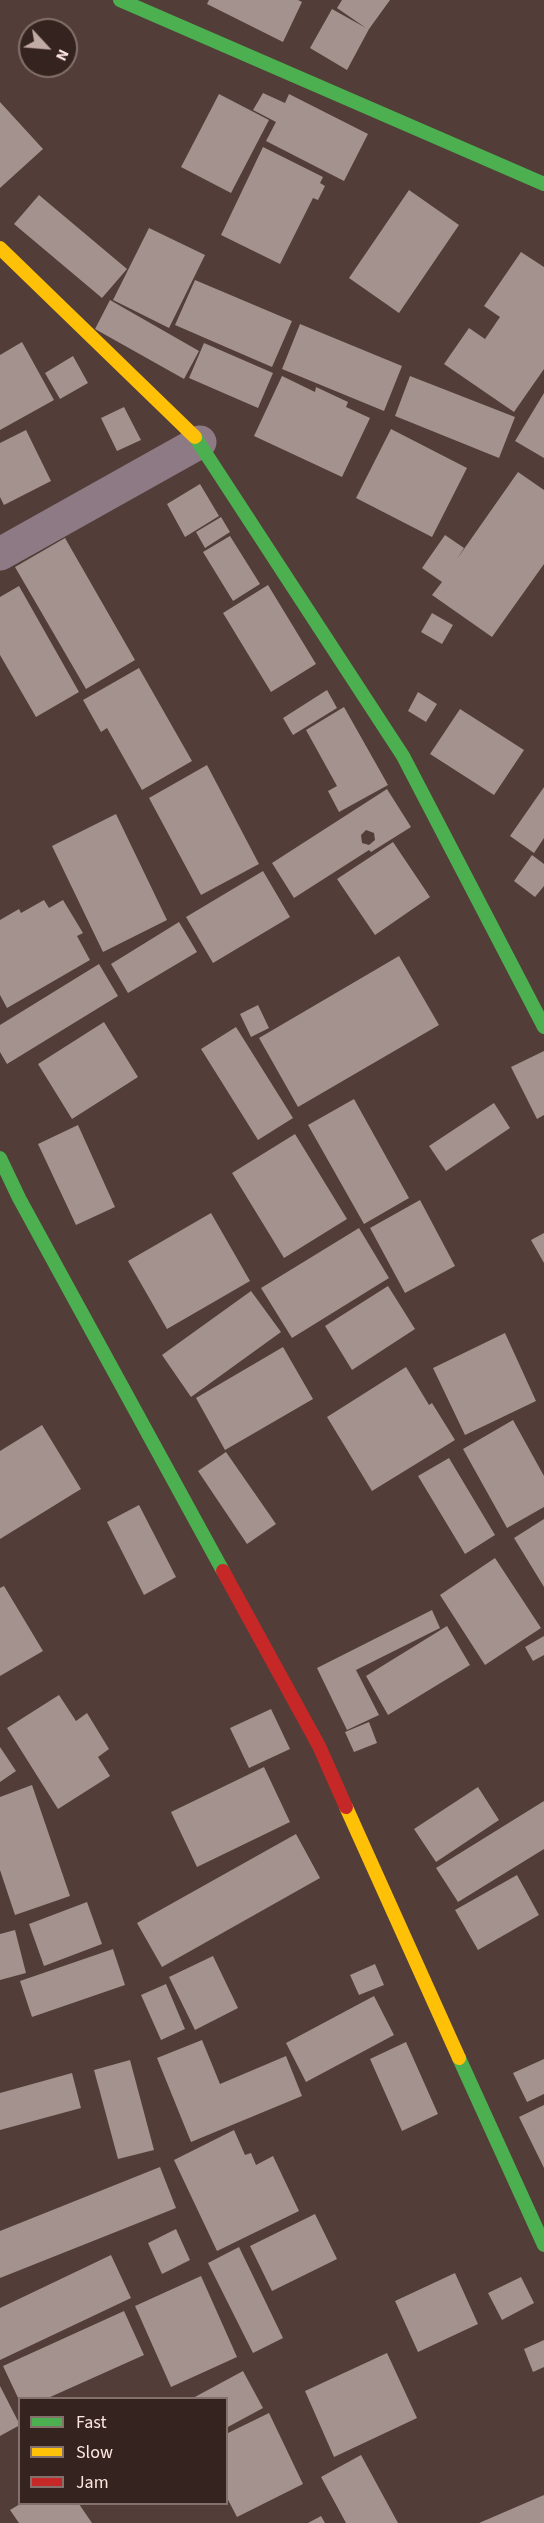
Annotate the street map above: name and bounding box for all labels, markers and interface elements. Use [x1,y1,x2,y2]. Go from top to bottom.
north arrow [18,18,78,78]
text: N [50,45,75,65]
legend [18,2397,228,2505]
text: Fast [76,2410,107,2435]
text: Slow [76,2440,113,2465]
text: Jam [76,2470,109,2495]

